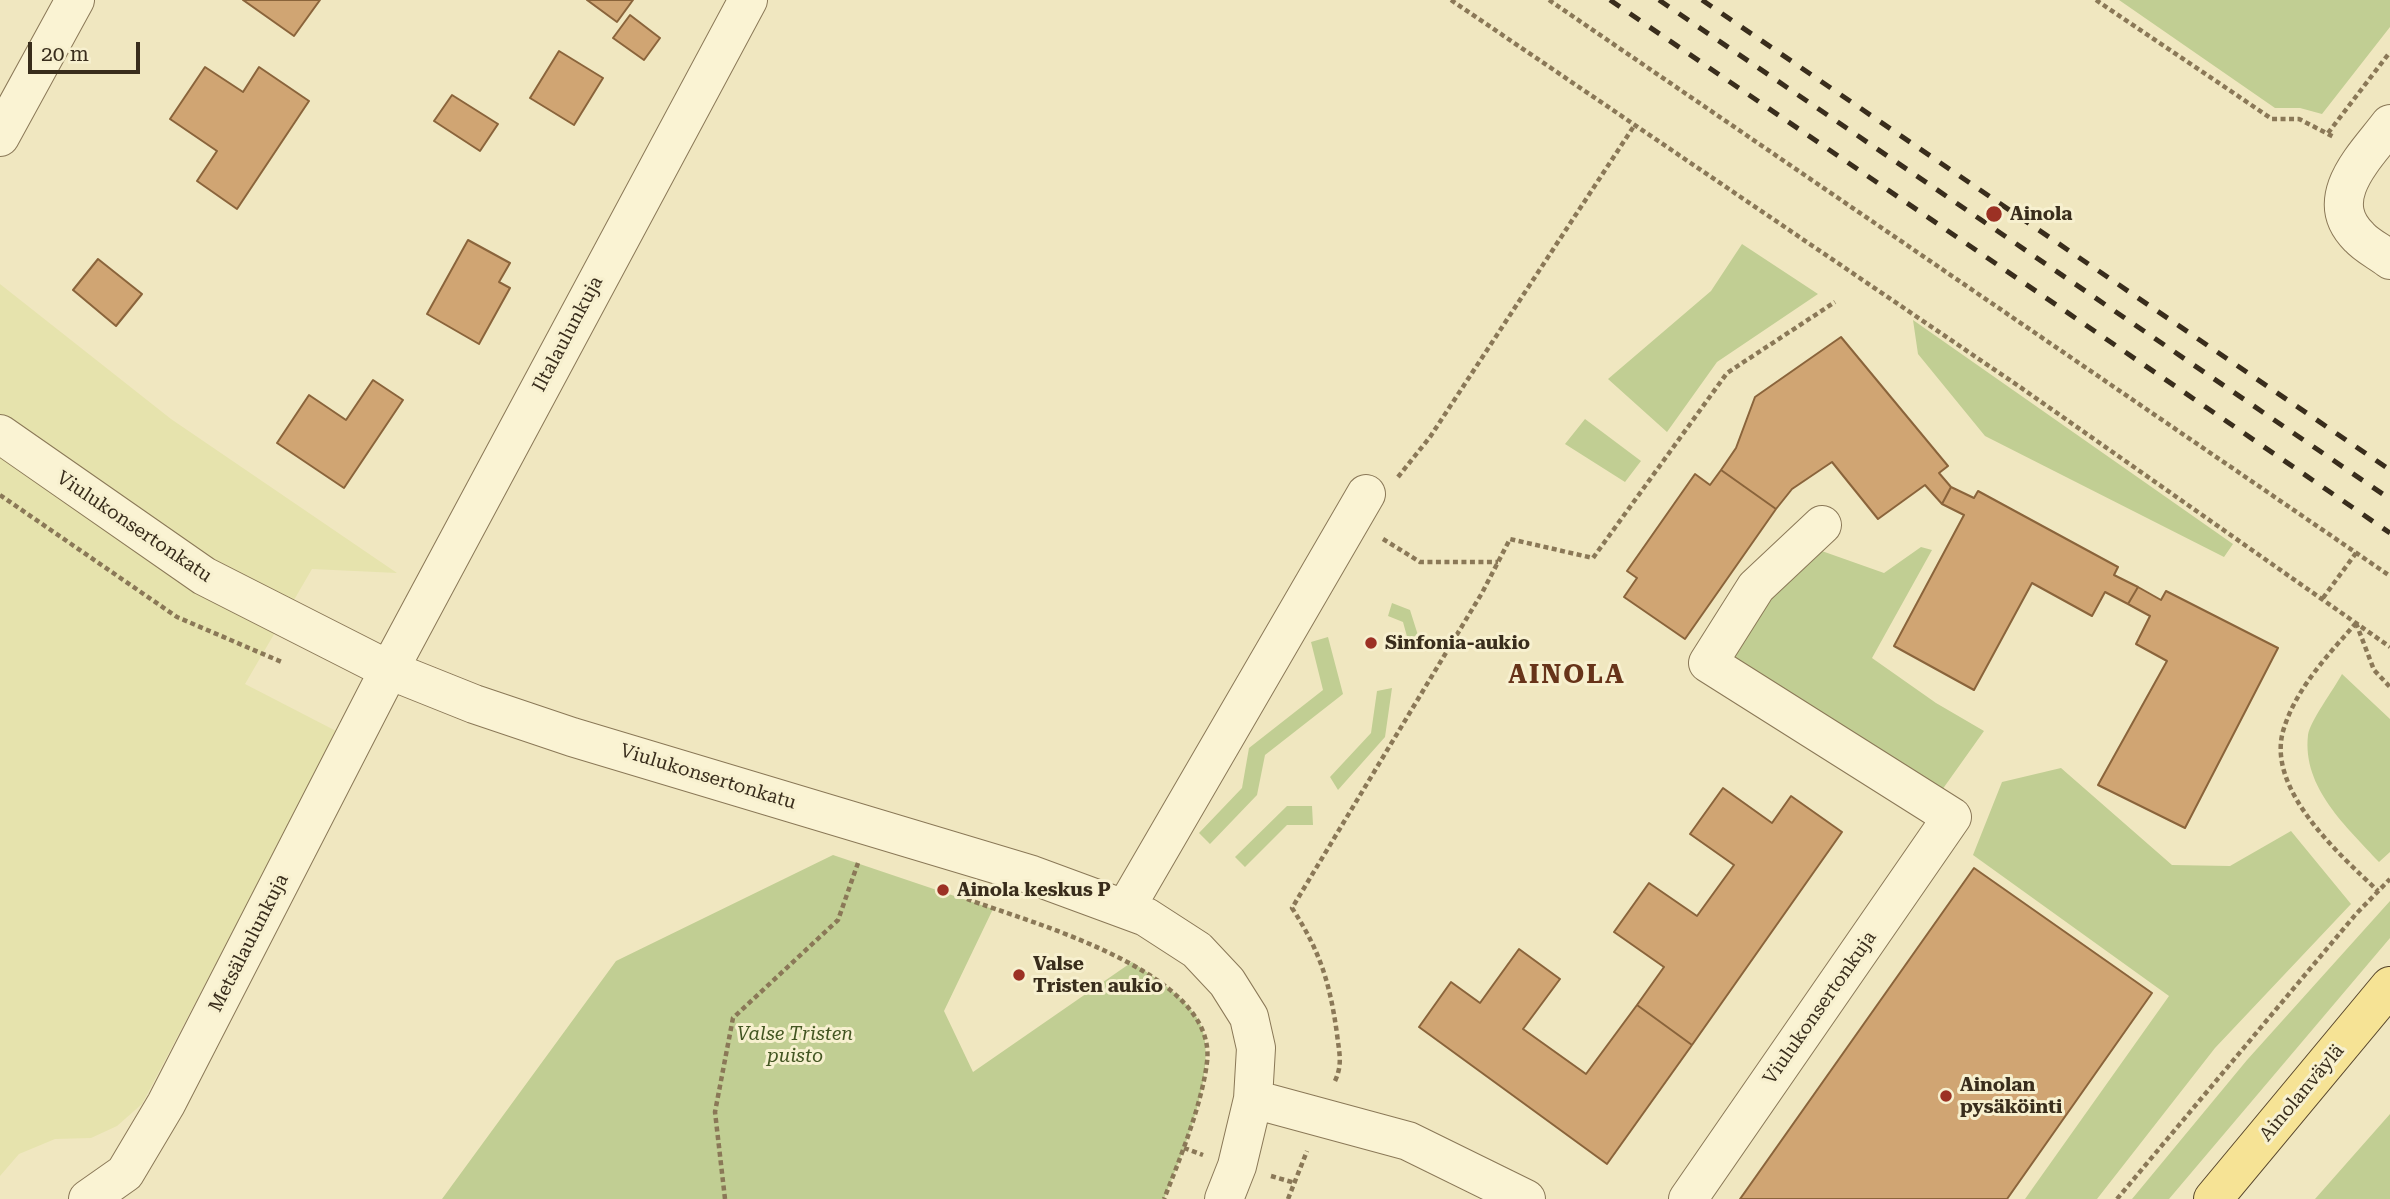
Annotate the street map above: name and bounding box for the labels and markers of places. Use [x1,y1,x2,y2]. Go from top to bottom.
place label: Ainola [2010,203,2072,225]
marker: Ainola [1984,204,2004,224]
place label: Sinfonia-aukio [1385,632,1530,654]
marker: Sinfonia-aukio [1363,635,1379,651]
place label: Ainola keskus P [957,879,1111,901]
marker: Ainola keskus P [935,882,951,898]
place label: Valse Tristen aukio [1033,953,1163,997]
marker: Valse Tristen aukio [1011,967,1027,983]
place label: Ainolan pysäköinti [1960,1074,2062,1118]
marker: Ainolan pysäköinti [1938,1088,1954,1104]

